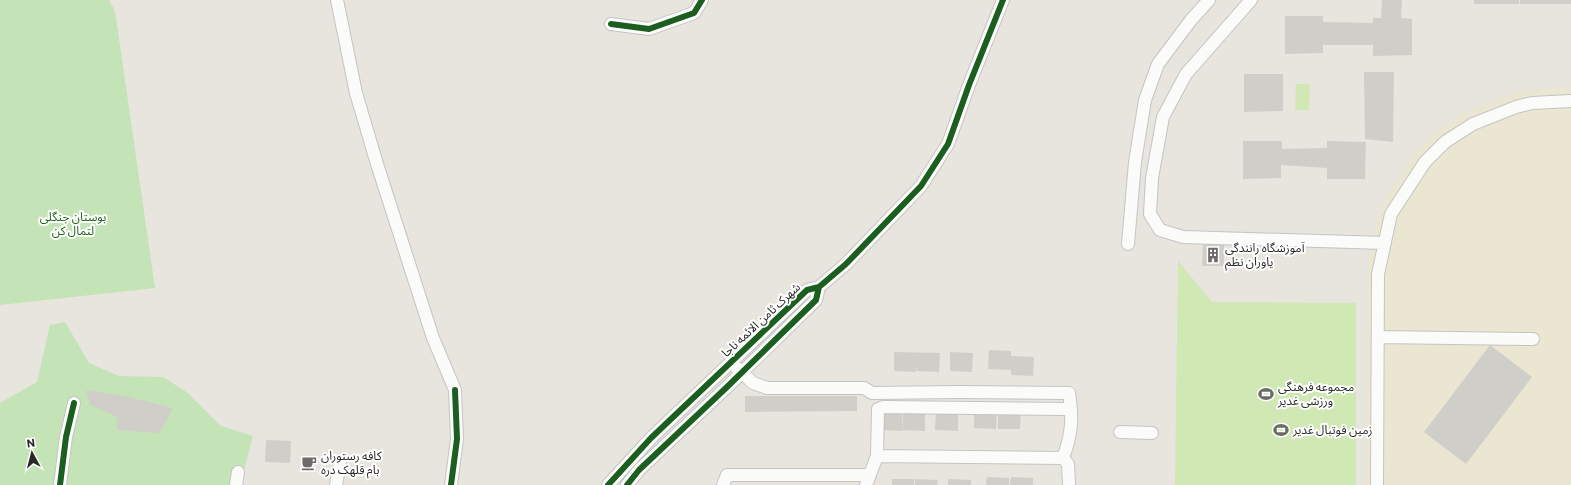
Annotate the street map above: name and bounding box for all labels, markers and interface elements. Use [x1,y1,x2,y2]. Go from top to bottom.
park label: بوستان جنگلی لتمال کن [40,209,106,238]
place label: آموزشگاه رانندگی یاوران نظم [1225,240,1305,271]
building icon: آموزشگاه رانندگی یاوران نظم [1204,246,1222,264]
street label: شهرک ثامن الائمه ناجا [718,279,803,360]
place label: مجموعه فرهنگی ورزشی غدیر [1277,379,1354,408]
sports icon: مجموعه فرهنگی ورزشی غدیر [1257,385,1275,403]
sports icon: زمین فوتبال غدیر [1272,421,1290,439]
place label: زمین فوتبال غدیر [1292,422,1372,437]
north arrow [12,433,52,473]
text: N [26,436,36,450]
place label: کافه رستوران بام قلهک دره [321,448,383,479]
cafe icon: کافه رستوران بام قلهک دره [300,454,318,472]

